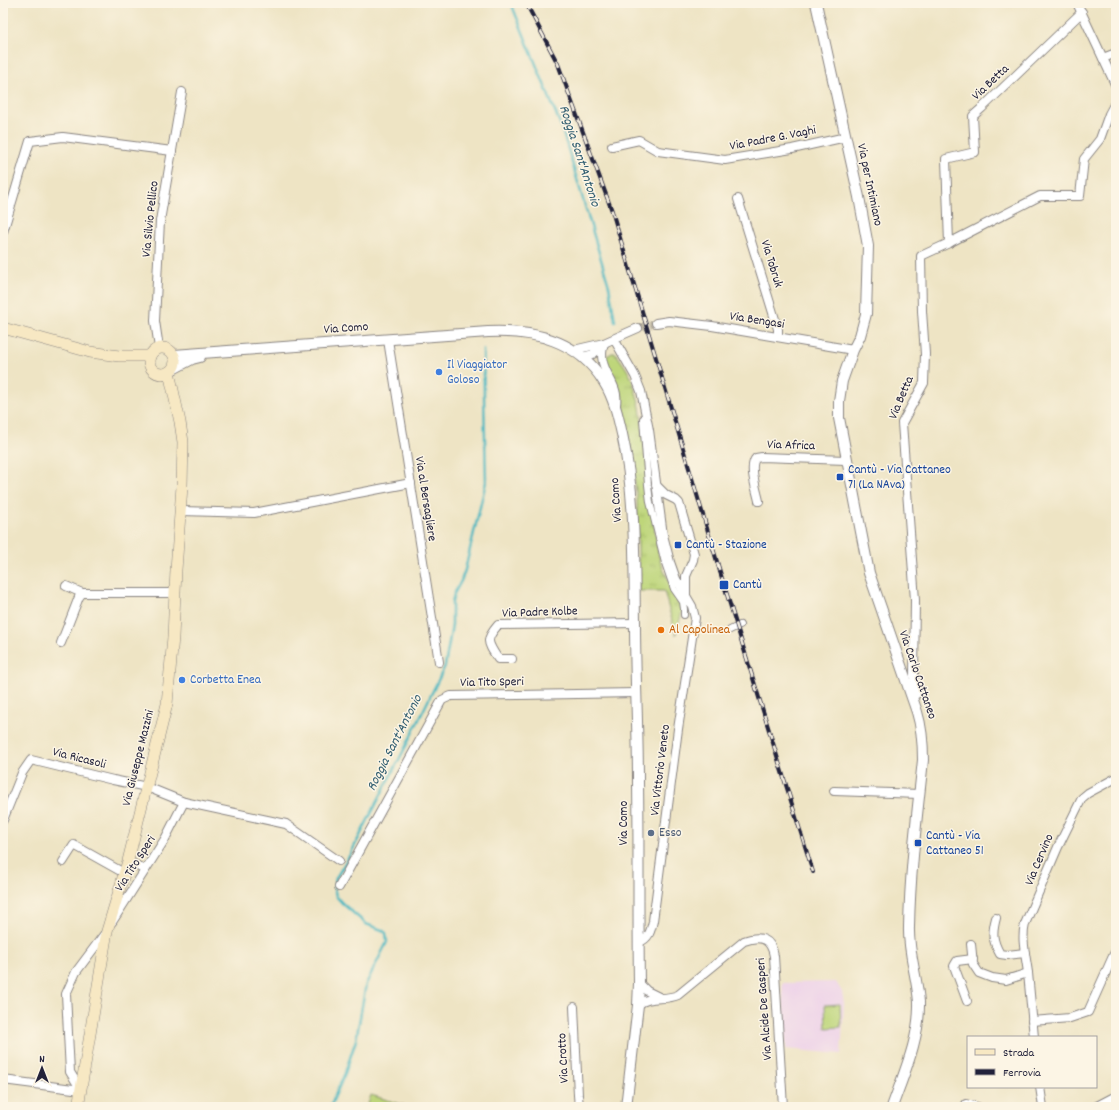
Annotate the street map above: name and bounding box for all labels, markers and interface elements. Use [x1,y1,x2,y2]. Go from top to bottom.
street label: Via Betta [968,60,1015,105]
water label: Roggia Sant'Antonio [553,103,605,210]
street label: Via Padre G. Vaghi [728,121,818,157]
street label: Via per Intimiano [851,142,887,228]
street label: Via Silvio Pellico [138,180,164,258]
street label: Via Tobruk [755,238,787,290]
street label: Via Bengasi [728,307,786,335]
street label: Via Como [323,318,369,340]
place label: Il Viaggiator Goloso [447,356,507,390]
marker: Il Viaggiator Goloso [434,367,444,377]
street label: Via Betta [884,373,920,423]
street label: Via Africa [767,436,816,456]
street label: Via al Bersagliere [409,455,441,543]
place label: Cantù - Via Cattaneo 71 (La NAva) [848,461,951,495]
marker: Cantù - Via Cattaneo 71 (La NAva) [835,472,845,482]
street label: Via Como [606,477,628,523]
place label: Cantù - Stazione [686,536,767,555]
marker: Cantù - Stazione [673,540,683,550]
place label: Cantù [733,576,762,595]
marker: Cantù [718,579,730,591]
street label: Via Padre Kolbe [502,602,578,624]
place label: Al Capolinea [669,621,731,640]
marker: Al Capolinea [656,625,666,635]
street label: Via Carlo Cattaneo [893,628,941,722]
place label: Corbetta Enea [190,671,262,690]
street label: Via Tito Speri [460,673,525,693]
marker: Corbetta Enea [177,675,187,685]
water label: Roggia Sant'Antonio [362,691,428,795]
street label: Via Giuseppe Mazzini [118,707,160,808]
street label: Via Vittorio Veneto [646,723,676,817]
street label: Via Ricasoli [50,743,108,775]
street label: Via Como [615,800,634,845]
place label: Esso [659,824,682,843]
place label: Cantù - Via Cattaneo 51 [926,827,984,861]
marker: Esso [646,828,656,838]
street label: Via Cervino [1021,831,1059,889]
street label: Via Tito Speri [111,832,162,896]
marker: Cantù - Via Cattaneo 51 [913,838,923,848]
street label: Via Alcide De Gasperi [752,956,778,1061]
street label: Via Crotto [553,1032,575,1084]
legend [967,1036,1097,1088]
text: Strada [1003,1045,1034,1062]
north arrow [22,1048,62,1088]
text: N [39,1052,45,1068]
text: Ferrovia [1003,1065,1041,1082]

